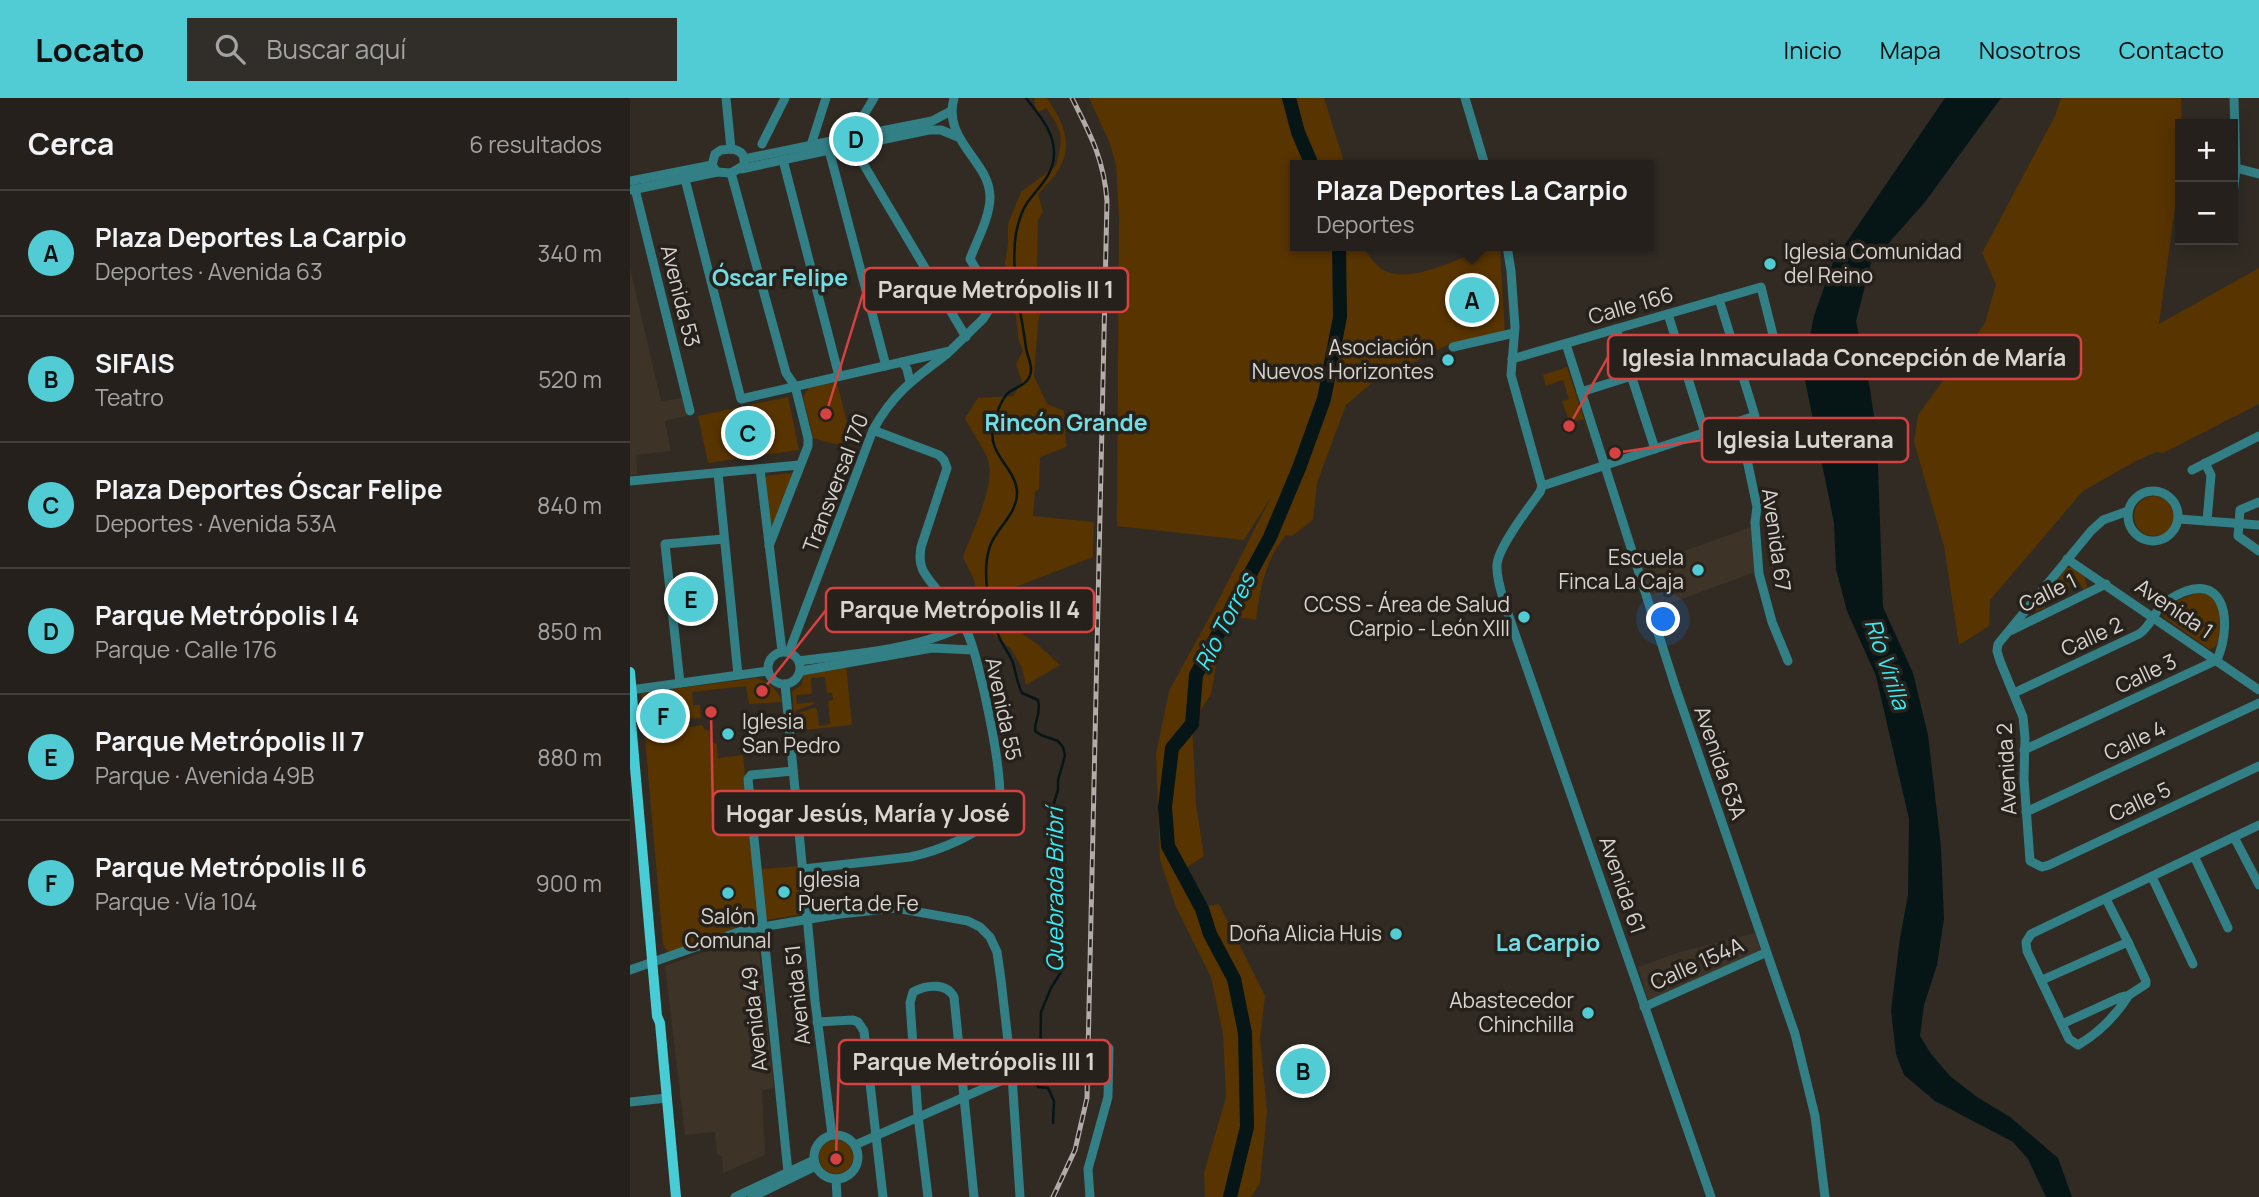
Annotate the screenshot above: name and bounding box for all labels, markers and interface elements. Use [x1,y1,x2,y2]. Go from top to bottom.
search box [187,18,677,81]
text: Locato [35,27,145,72]
icon: search [211,30,249,68]
text: Buscar aquí [267,31,406,67]
text: Inicio [1784,33,1842,66]
text: Mapa [1880,33,1941,66]
text: Nosotros [1979,33,2081,66]
text: Contacto [2119,33,2224,66]
pin: D [833,113,879,165]
map controls [2175,119,2238,245]
button: + [2175,119,2238,182]
text: Cerca [28,123,114,164]
text: 6 resultados [469,128,602,160]
popup [1290,160,1654,251]
text: Plaza Deportes La Carpio [1316,172,1628,208]
button: − [2175,182,2238,245]
text: Deportes [1316,208,1415,240]
text: Plaza Deportes La Carpio [95,219,407,255]
text: A [43,237,59,269]
text: 340 m [538,237,602,269]
place label: Iglesia Comunidad del Reino [1784,237,1962,289]
street label: Avenida 53 [655,242,707,350]
text: Deportes · Avenida 63 [95,255,323,287]
marker: Iglesia Comunidad del Reino [1762,256,1778,272]
district label: Óscar Felipe [712,261,848,293]
callout: Parque Metrópolis II 1 [864,268,1128,312]
text: Parque Metrópolis II 1 [878,273,1114,305]
pin: A [1449,274,1495,326]
street label: Calle 166 [1585,280,1677,331]
place label: Asociación Nuevos Horizontes [1252,333,1434,385]
callout: Iglesia Inmaculada Concepción de María [1608,335,2081,379]
text: Iglesia Inmaculada Concepción de María [1622,341,2066,373]
text: SIFAIS [95,345,175,381]
marker: Asociación Nuevos Horizontes [1440,352,1456,368]
text: B [44,363,58,395]
text: 520 m [538,363,602,395]
text: Teatro [95,381,164,413]
district label: Rincón Grande [984,406,1148,438]
pin: C [725,407,771,459]
street label: Transversal 170 [796,409,874,556]
callout: Iglesia Luterana [1702,418,1908,462]
text: Iglesia Luterana [1716,423,1894,455]
text: Plaza Deportes Óscar Felipe [95,471,443,507]
street label: Avenida 67 [1756,486,1798,593]
text: C [43,489,60,521]
text: 840 m [537,489,602,521]
text: Deportes · Avenida 53A [95,507,336,539]
place label: Escuela Finca La Caja [1558,543,1684,595]
marker: Escuela Finca La Caja [1690,562,1706,578]
water label: Río Torres [1186,566,1263,676]
street label: Calle 1 [2014,566,2081,618]
street label: Avenida 1 [2130,572,2219,645]
pin: E [668,573,714,625]
callout: Parque Metrópolis II 4 [826,588,1094,632]
place label: CCSS - Área de Salud Carpio - León XIII [1304,590,1510,642]
text: Parque Metrópolis II 4 [840,593,1080,625]
text: Parque Metrópolis I 4 [95,597,359,633]
your location [1646,602,1680,636]
marker: CCSS - Área de Salud Carpio - León XIII [1516,609,1532,625]
street label: Calle 2 [2056,610,2127,663]
water label: Río Virilla [1858,614,1919,715]
text: D [43,615,59,647]
text: 850 m [537,615,602,647]
text: Parque · Calle 176 [95,633,277,665]
street label: Calle 3 [2110,647,2181,699]
street label: Avenida 55 [979,655,1029,763]
pin: F [640,690,686,742]
street label: Avenida 63A [1688,702,1753,823]
place label: Iglesia San Pedro [742,707,840,759]
street label: Calle 4 [2099,714,2170,767]
street label: Avenida 2 [1990,722,2022,816]
text: Parque Metrópolis II 7 [95,723,365,759]
marker: Iglesia San Pedro [720,726,736,742]
text: E [44,741,58,773]
text: 880 m [537,741,602,773]
text: Parque · Avenida 49B [95,759,314,791]
street label: Calle 5 [2104,775,2175,828]
callout: Hogar Jesús, María y José [713,791,1024,835]
text: Hogar Jesús, María y José [726,797,1010,829]
water label: Quebrada Bribrí [1038,803,1070,972]
street label: Avenida 61 [1593,832,1653,937]
text: Parque Metrópolis II 6 [95,849,367,885]
place label: Iglesia Puerta de Fe [798,865,919,917]
text: F [45,867,57,899]
text: 900 m [536,867,602,899]
marker: Iglesia Puerta de Fe [776,884,792,900]
text: Parque · Vía 104 [95,885,257,917]
marker: Salón Comunal [720,885,736,901]
place label: Salón Comunal [685,902,771,954]
place label: Doña Alicia Huis [1229,919,1382,947]
marker: Doña Alicia Huis [1388,926,1404,942]
district label: La Carpio [1496,926,1600,958]
street label: Calle 154A [1646,930,1748,996]
street label: Avenida 51 [778,944,816,1047]
street label: Avenida 49 [735,965,773,1073]
place label: Abastecedor Chinchilla [1449,986,1574,1038]
marker: Abastecedor Chinchilla [1580,1005,1596,1021]
callout: Parque Metrópolis III 1 [839,1040,1110,1084]
text: Parque Metrópolis III 1 [853,1045,1095,1077]
pin: B [1280,1045,1326,1097]

